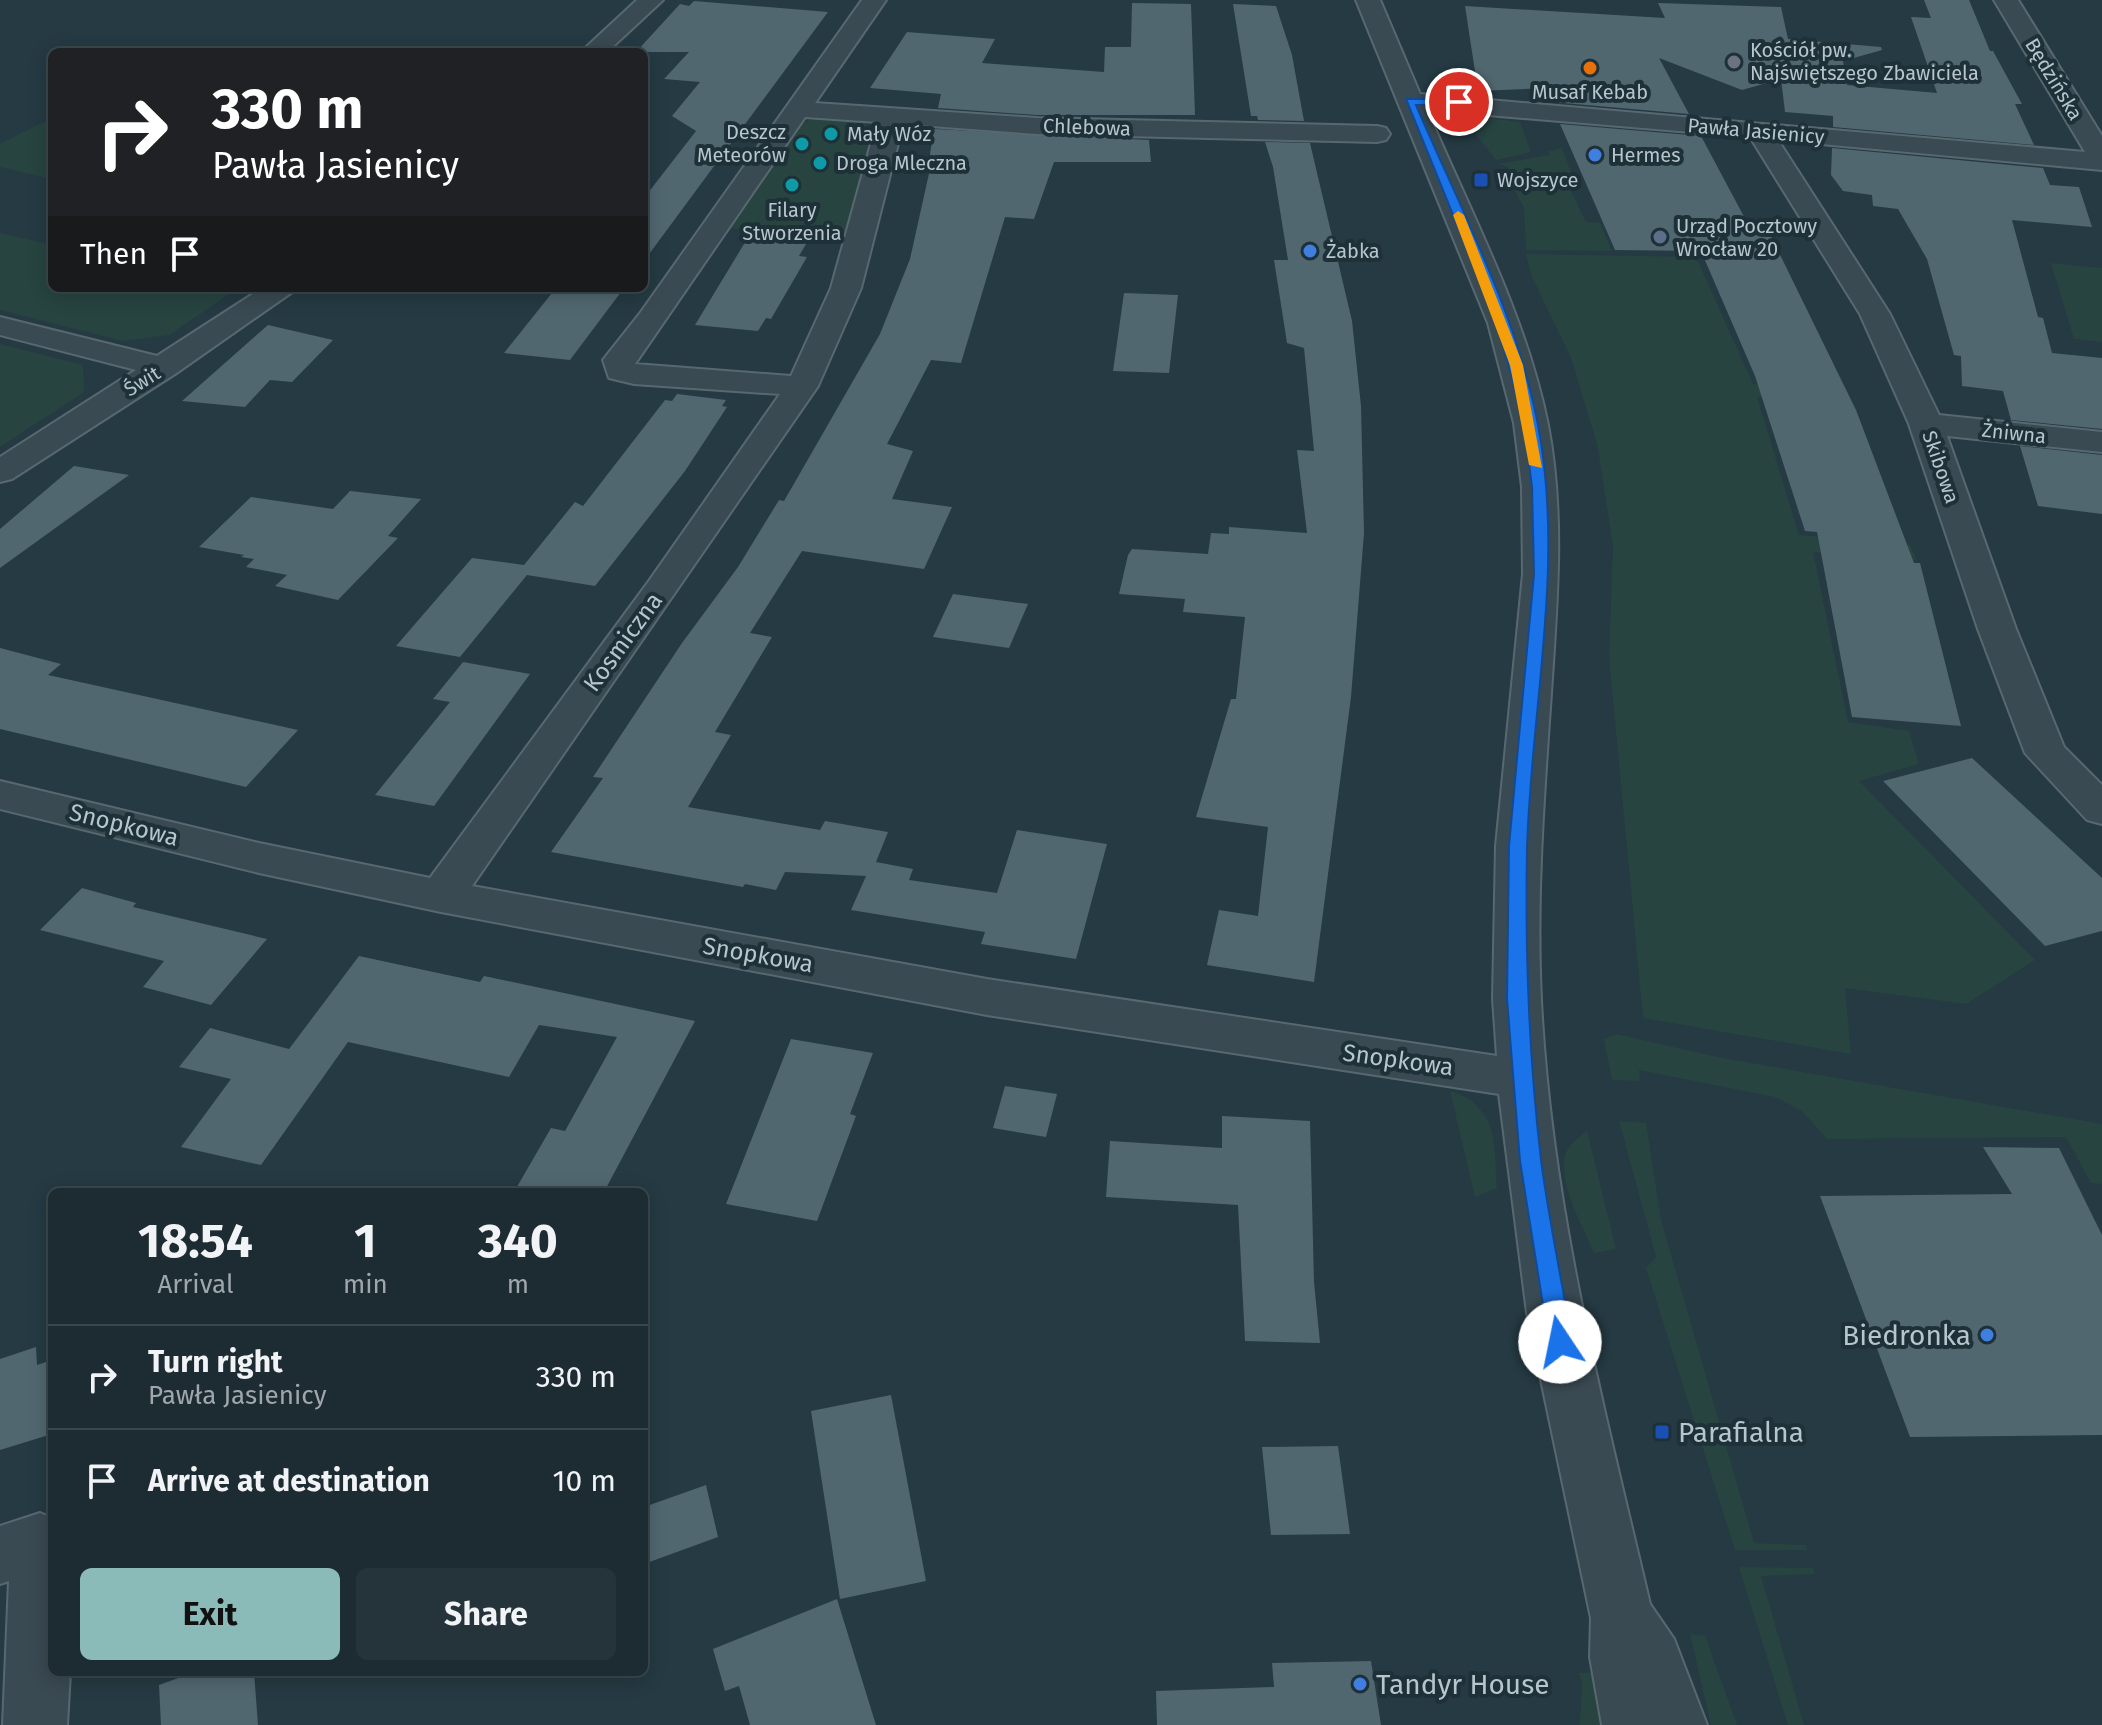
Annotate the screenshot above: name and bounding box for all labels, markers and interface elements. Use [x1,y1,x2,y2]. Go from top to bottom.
street label: Będzińska [2020,34,2088,124]
place label: Kościół pw. Najświętszego Zbawiciela [1750,38,1979,85]
marker: Kościół pw. Najświętszego Zbawiciela [1725,53,1743,71]
marker: Musaf Kebab [1581,59,1599,77]
pin [1425,68,1493,136]
text: 330 m [212,76,364,143]
icon: right [80,80,184,184]
icon: arrive [1437,80,1481,124]
place label: Musaf Kebab [1532,80,1648,104]
street label: Chlebowa [1043,113,1131,141]
street label: Pawła Jasienicy [1687,113,1826,149]
place label: Deszcz Meteorów [697,120,786,167]
place label: Mały Wóz [847,122,931,146]
marker: Mały Wóz [822,125,840,143]
marker: Deszcz Meteorów [793,135,811,153]
place label: Hermes [1611,143,1681,167]
text: Pawła Jasienicy [212,144,459,188]
marker: Hermes [1586,146,1604,164]
place label: Droga Mleczna [836,151,967,175]
marker: Droga Mleczna [811,154,829,172]
place label: Wojszyce [1497,168,1579,192]
marker: Wojszyce [1472,171,1490,189]
marker: Filary Stworzenia [783,176,801,194]
place label: Filary Stworzenia [742,198,842,245]
place label: Urząd Pocztowy Wrocław 20 [1676,214,1817,261]
marker: Urząd Pocztowy Wrocław 20 [1651,228,1669,246]
icon: arrive [163,232,207,276]
text: Then [80,236,147,272]
place label: Żabka [1326,239,1380,263]
marker: Żabka [1301,242,1319,260]
street label: Świt [119,360,165,401]
street label: Żniwna [1981,418,2047,448]
street label: Skibowa [1917,427,1965,507]
street label: Kosmiczna [578,587,668,697]
street label: Snopkowa [67,798,181,852]
street label: Snopkowa [701,932,815,978]
street label: Snopkowa [1341,1038,1455,1082]
text: 18:54 [138,1212,253,1270]
text: 1 [354,1212,377,1270]
text: 340 [478,1212,558,1270]
text: Arrival [157,1269,234,1300]
text: min [343,1269,388,1300]
text: m [507,1269,529,1300]
position arrow [1518,1300,1602,1384]
place label: Biedronka [1842,1319,1971,1352]
marker: Biedronka [1978,1326,1996,1344]
text: Turn right [148,1344,283,1380]
icon: right [80,1355,124,1399]
text: 330 m [536,1359,616,1395]
text: Pawła Jasienicy [148,1380,326,1411]
place label: Parafialna [1678,1416,1804,1449]
marker: Parafialna [1653,1423,1671,1441]
icon: arrive [80,1459,124,1503]
text: Arrive at destination [148,1463,430,1499]
text: 10 m [553,1463,616,1499]
button: Exit [80,1568,340,1660]
button: Share [356,1568,616,1660]
place label: Tandyr House [1376,1668,1550,1701]
marker: Tandyr House [1351,1675,1369,1693]

